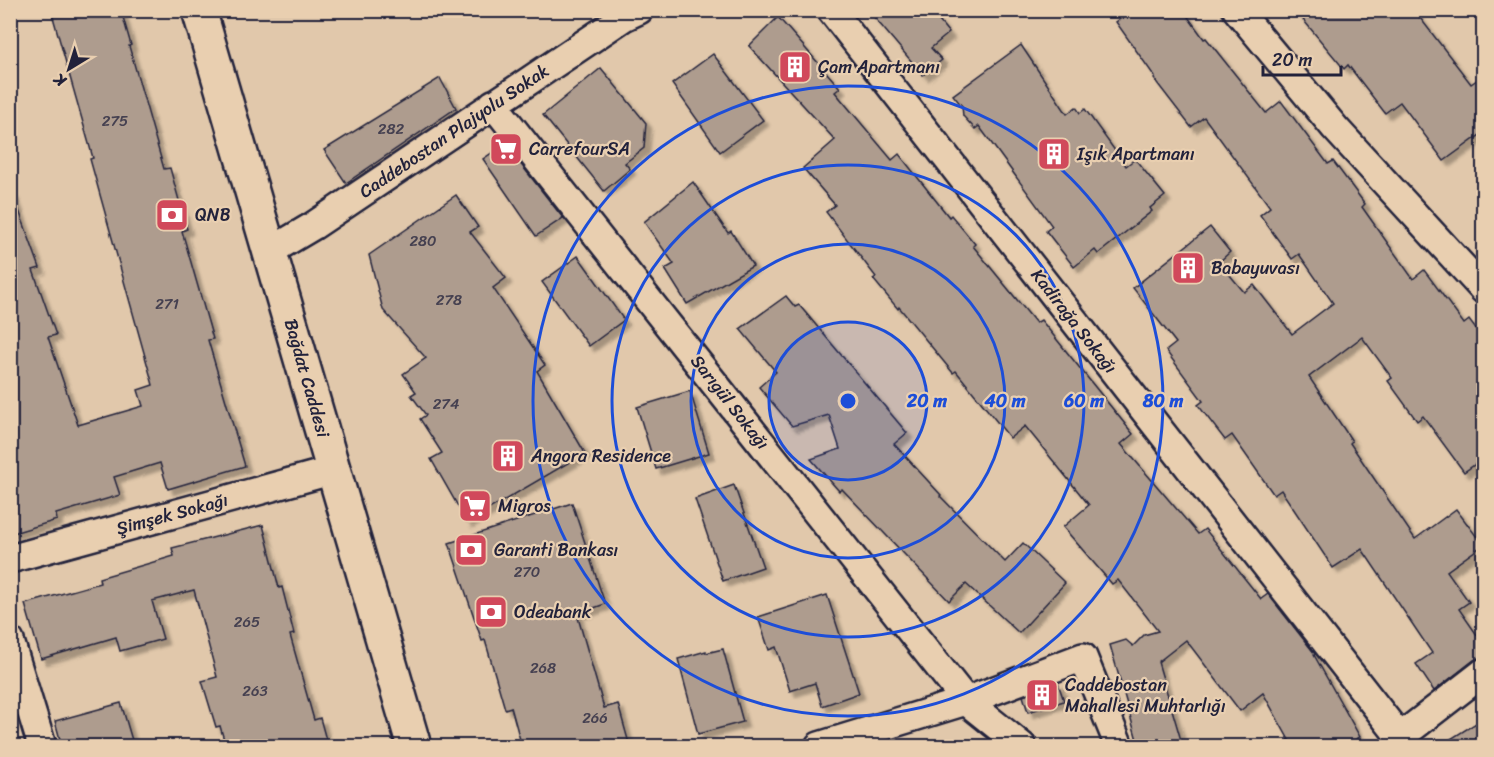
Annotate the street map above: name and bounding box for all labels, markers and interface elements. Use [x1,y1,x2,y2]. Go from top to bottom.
north arrow [39,39,99,99]
scale bar [1263,39,1341,77]
text: 20 m [1272,44,1312,76]
building icon: Çam Apartmanı [777,49,813,85]
place label: Çam Apartmanı [818,51,940,83]
street label: Caddebostan Plajyolu Sokak [352,55,556,207]
text: K [46,65,74,95]
house number: 275 [102,108,128,134]
house number: 282 [378,116,405,142]
supermarket icon: CarrefourSA [488,131,524,167]
place label: CarrefourSA [529,133,630,165]
building icon: Işık Apartmanı [1036,136,1072,172]
place label: Işık Apartmanı [1076,138,1195,170]
bank icon: QNB [154,197,190,233]
place label: QNB [195,199,231,231]
house number: 280 [409,228,437,254]
building icon: Babayuvası [1170,250,1206,286]
place label: Babayuvası [1211,252,1300,284]
street label: Kadirağa Sokağı [1022,261,1126,381]
house number: 278 [436,287,462,313]
house number: 271 [155,291,179,317]
street label: Bağdat Caddesi [275,315,340,442]
street label: Sarıgül Sokağı [682,347,778,457]
text: 20 m [906,385,947,417]
text: 40 m [983,385,1026,417]
text: 60 m [1063,385,1104,417]
text: 80 m [1142,385,1184,417]
house number: 274 [433,391,459,417]
centre of rings [838,391,858,411]
building icon: Angora Residence [490,438,526,474]
place label: Angora Residence [530,440,671,472]
street label: Şimşek Sokağı [112,484,232,544]
supermarket icon: Migros [457,488,493,524]
place label: Migros [498,490,551,522]
bank icon: Garanti Bankası [453,532,489,568]
place label: Garanti Bankası [494,534,618,566]
house number: 270 [514,559,540,585]
bank icon: Odeabank [473,594,509,630]
place label: Odeabank [514,596,592,628]
house number: 265 [234,609,260,635]
house number: 268 [530,655,556,681]
place label: Caddebostan Mahallesi Muhtarlığı [1065,669,1226,722]
building icon: Caddebostan Mahallesi Muhtarlığı [1024,677,1060,713]
house number: 263 [242,678,268,704]
house number: 266 [582,705,608,731]

